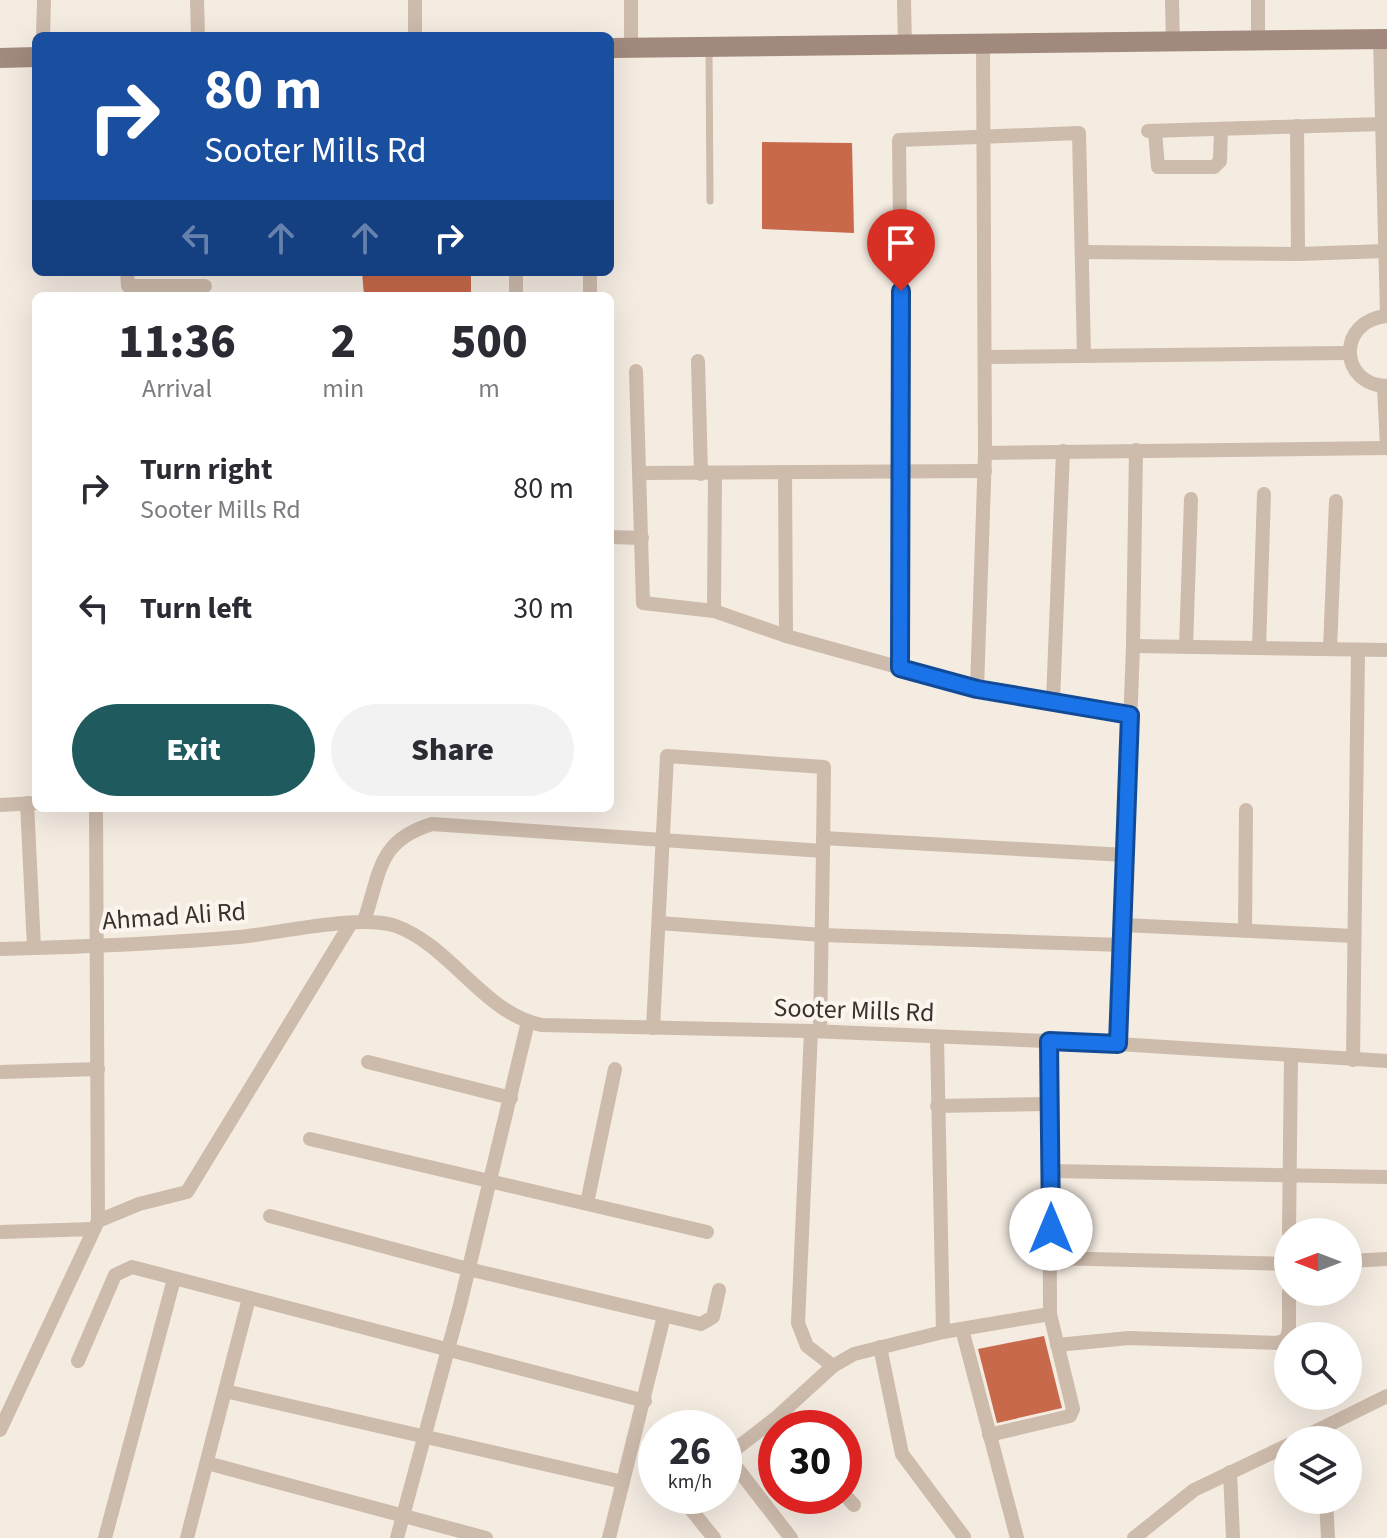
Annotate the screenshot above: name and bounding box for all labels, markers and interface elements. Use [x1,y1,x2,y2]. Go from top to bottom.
text: 80 m [204,51,322,130]
icon: right [72,64,176,168]
text: Sooter Mills Rd [204,125,427,176]
pin [867,209,935,291]
icon: left [175,216,219,260]
icon: ahead [259,216,303,260]
icon: ahead [343,216,387,260]
icon: right [427,216,471,260]
icon: arrive [879,221,923,265]
text: 11:36 [118,308,236,376]
text: 2 [330,308,356,376]
text: 500 [451,308,528,376]
text: Arrival [142,370,212,407]
text: min [322,370,364,407]
text: m [478,370,500,407]
text: Turn right [140,448,272,491]
icon: right [72,466,116,510]
text: 80 m [513,467,574,510]
text: Sooter Mills Rd [140,491,301,528]
icon: left [72,586,116,630]
text: Turn left [140,587,252,630]
text: 30 m [513,587,574,630]
button: Exit [72,704,315,796]
button: Share [331,704,574,796]
street label: Ahmad Ali Rd [101,893,247,939]
street label: Sooter Mills Rd [773,989,935,1031]
position arrow [1009,1187,1093,1271]
north arrow [1274,1218,1362,1306]
map controls [1274,1218,1362,1514]
button: search [1274,1322,1362,1410]
speed limit sign: 30 [758,1410,862,1514]
text: 26 [669,1423,711,1480]
button: layers [1274,1426,1362,1514]
text: km/h [668,1468,712,1496]

